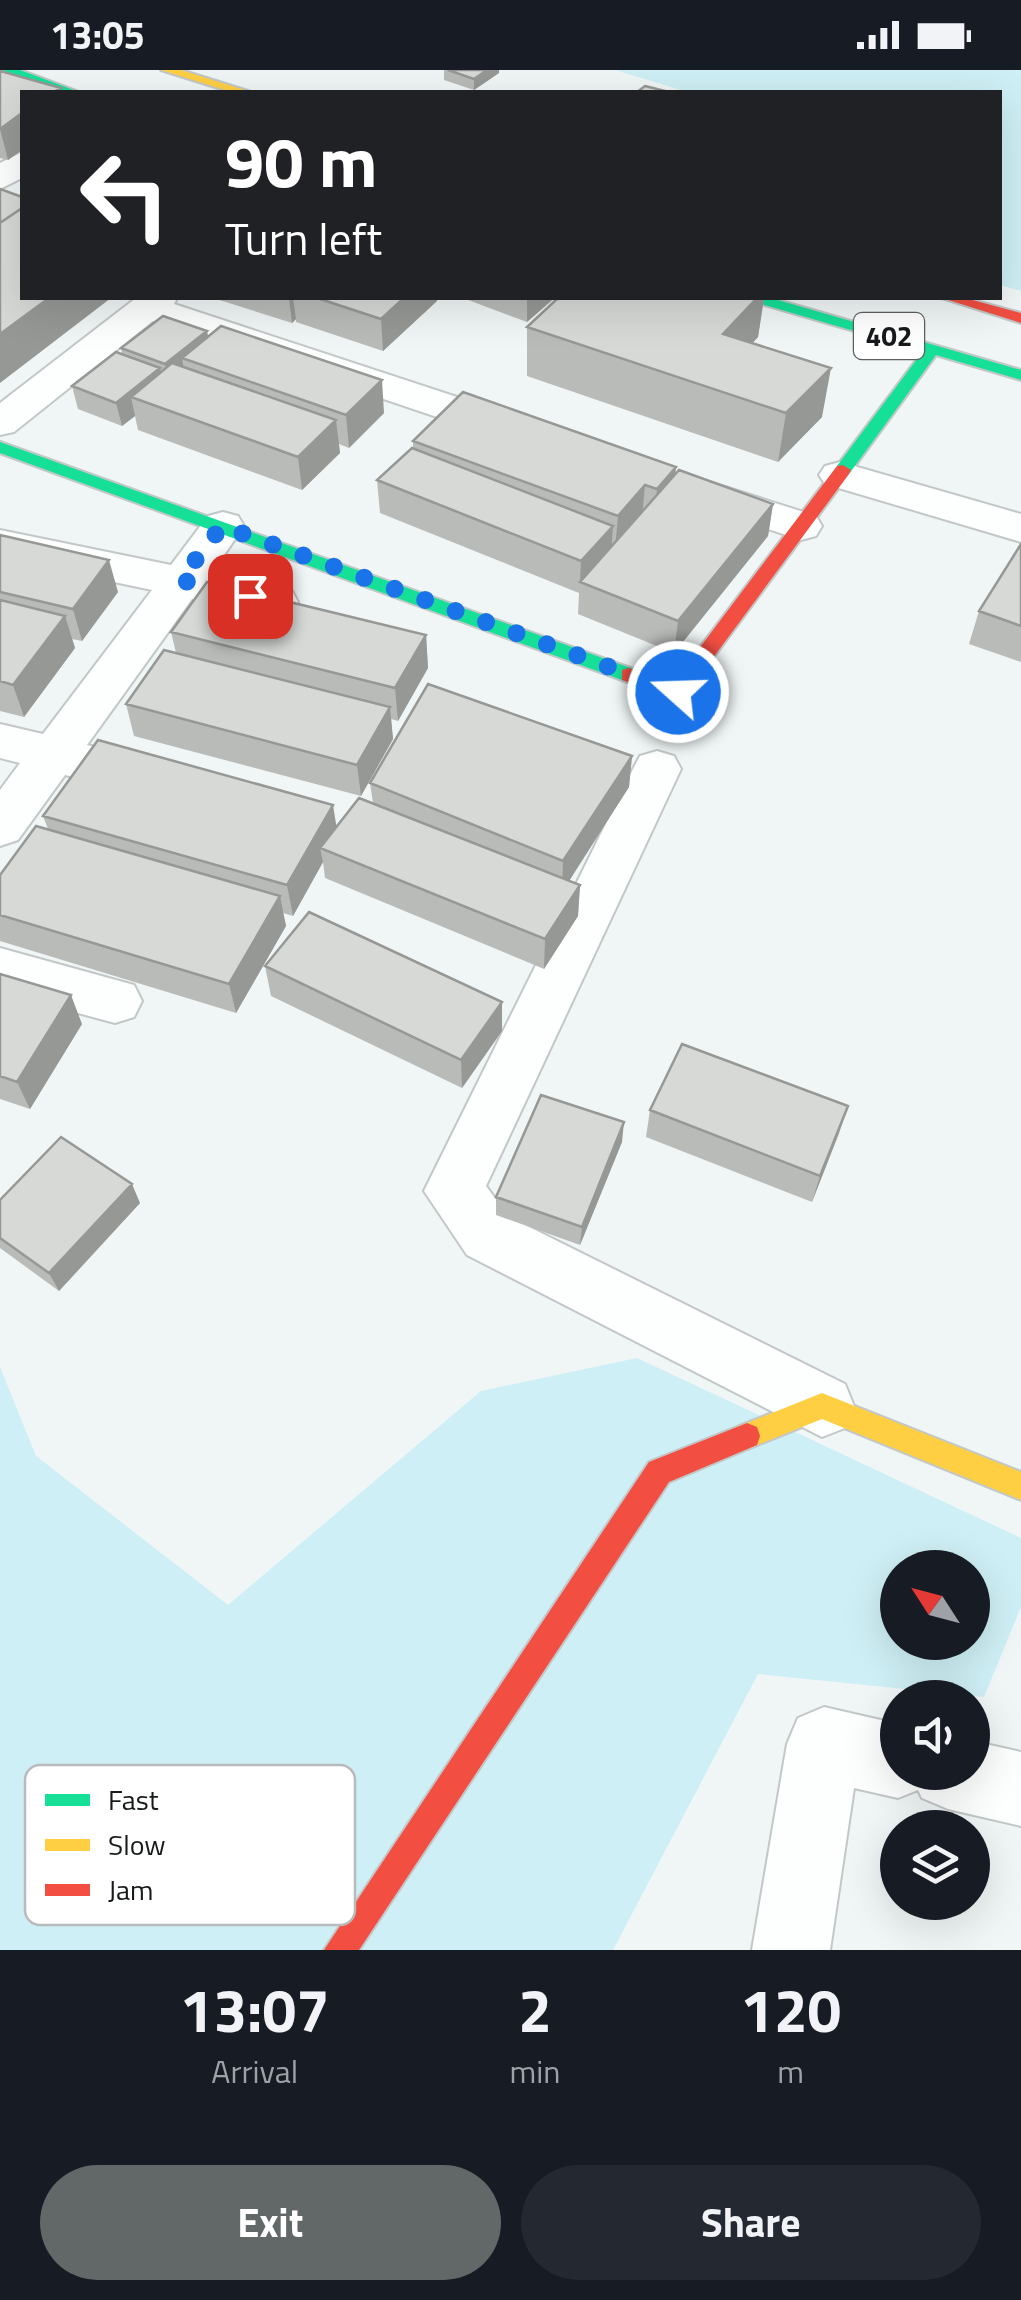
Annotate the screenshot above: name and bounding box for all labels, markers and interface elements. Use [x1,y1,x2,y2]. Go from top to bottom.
text: 13:05 [50,6,145,64]
text: 90 m [225,108,378,214]
icon: left [60,130,190,260]
text: Turn left [225,204,382,272]
road number: 402 [854,313,924,359]
pin [208,554,293,639]
icon: arrive [223,569,278,624]
position arrow [626,640,730,744]
north arrow [880,1550,990,1660]
map controls [880,1550,990,1920]
button: sound [880,1680,990,1790]
legend [25,1765,355,1925]
text: Fast [108,1778,159,1821]
button: layers [880,1810,990,1920]
text: Slow [108,1823,166,1866]
text: Jam [108,1868,154,1911]
text: 13:07 [180,1964,330,2055]
text: 2 [518,1964,552,2055]
text: 120 [740,1964,841,2055]
text: Arrival [211,2047,298,2095]
text: min [509,2047,560,2095]
text: m [777,2047,804,2095]
button: Exit [40,2165,501,2280]
button: Share [521,2165,981,2280]

